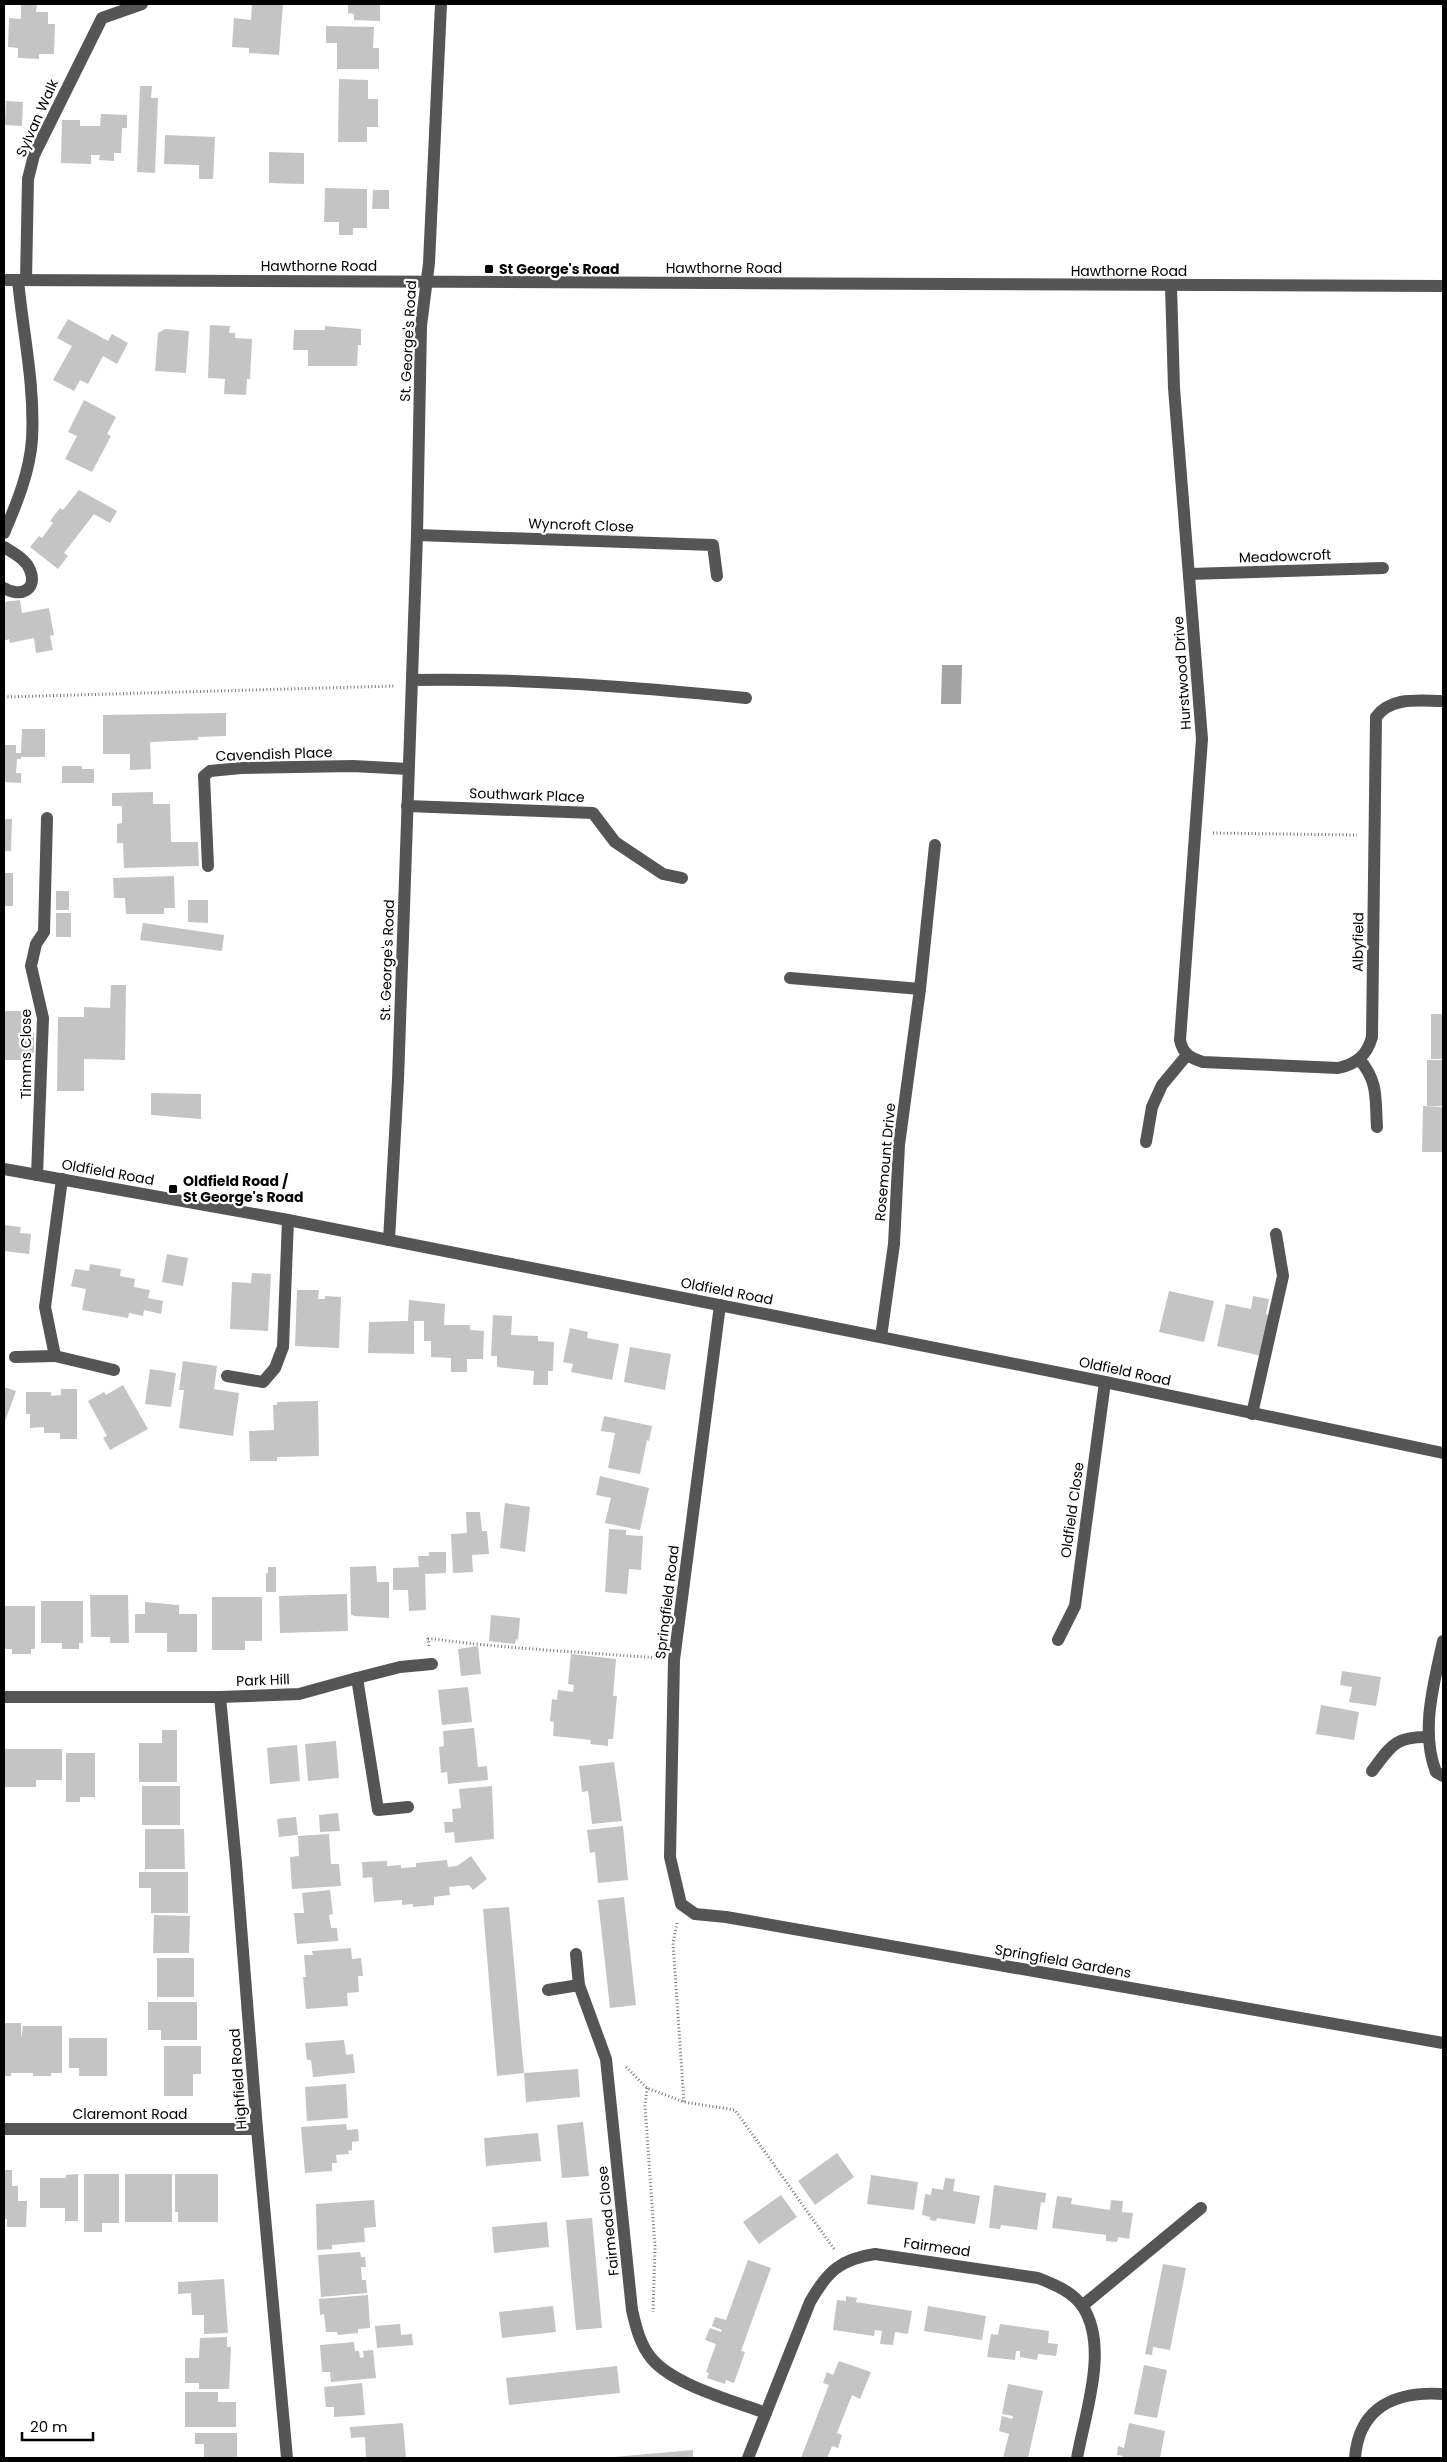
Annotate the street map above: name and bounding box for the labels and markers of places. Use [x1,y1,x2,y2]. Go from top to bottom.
place label: St George's Road [499,259,620,279]
marker: St George's Road [483,263,495,275]
place label: Oldfield Road / St George's Road [183,1171,304,1207]
marker: Oldfield Road / St George's Road [167,1183,179,1195]

